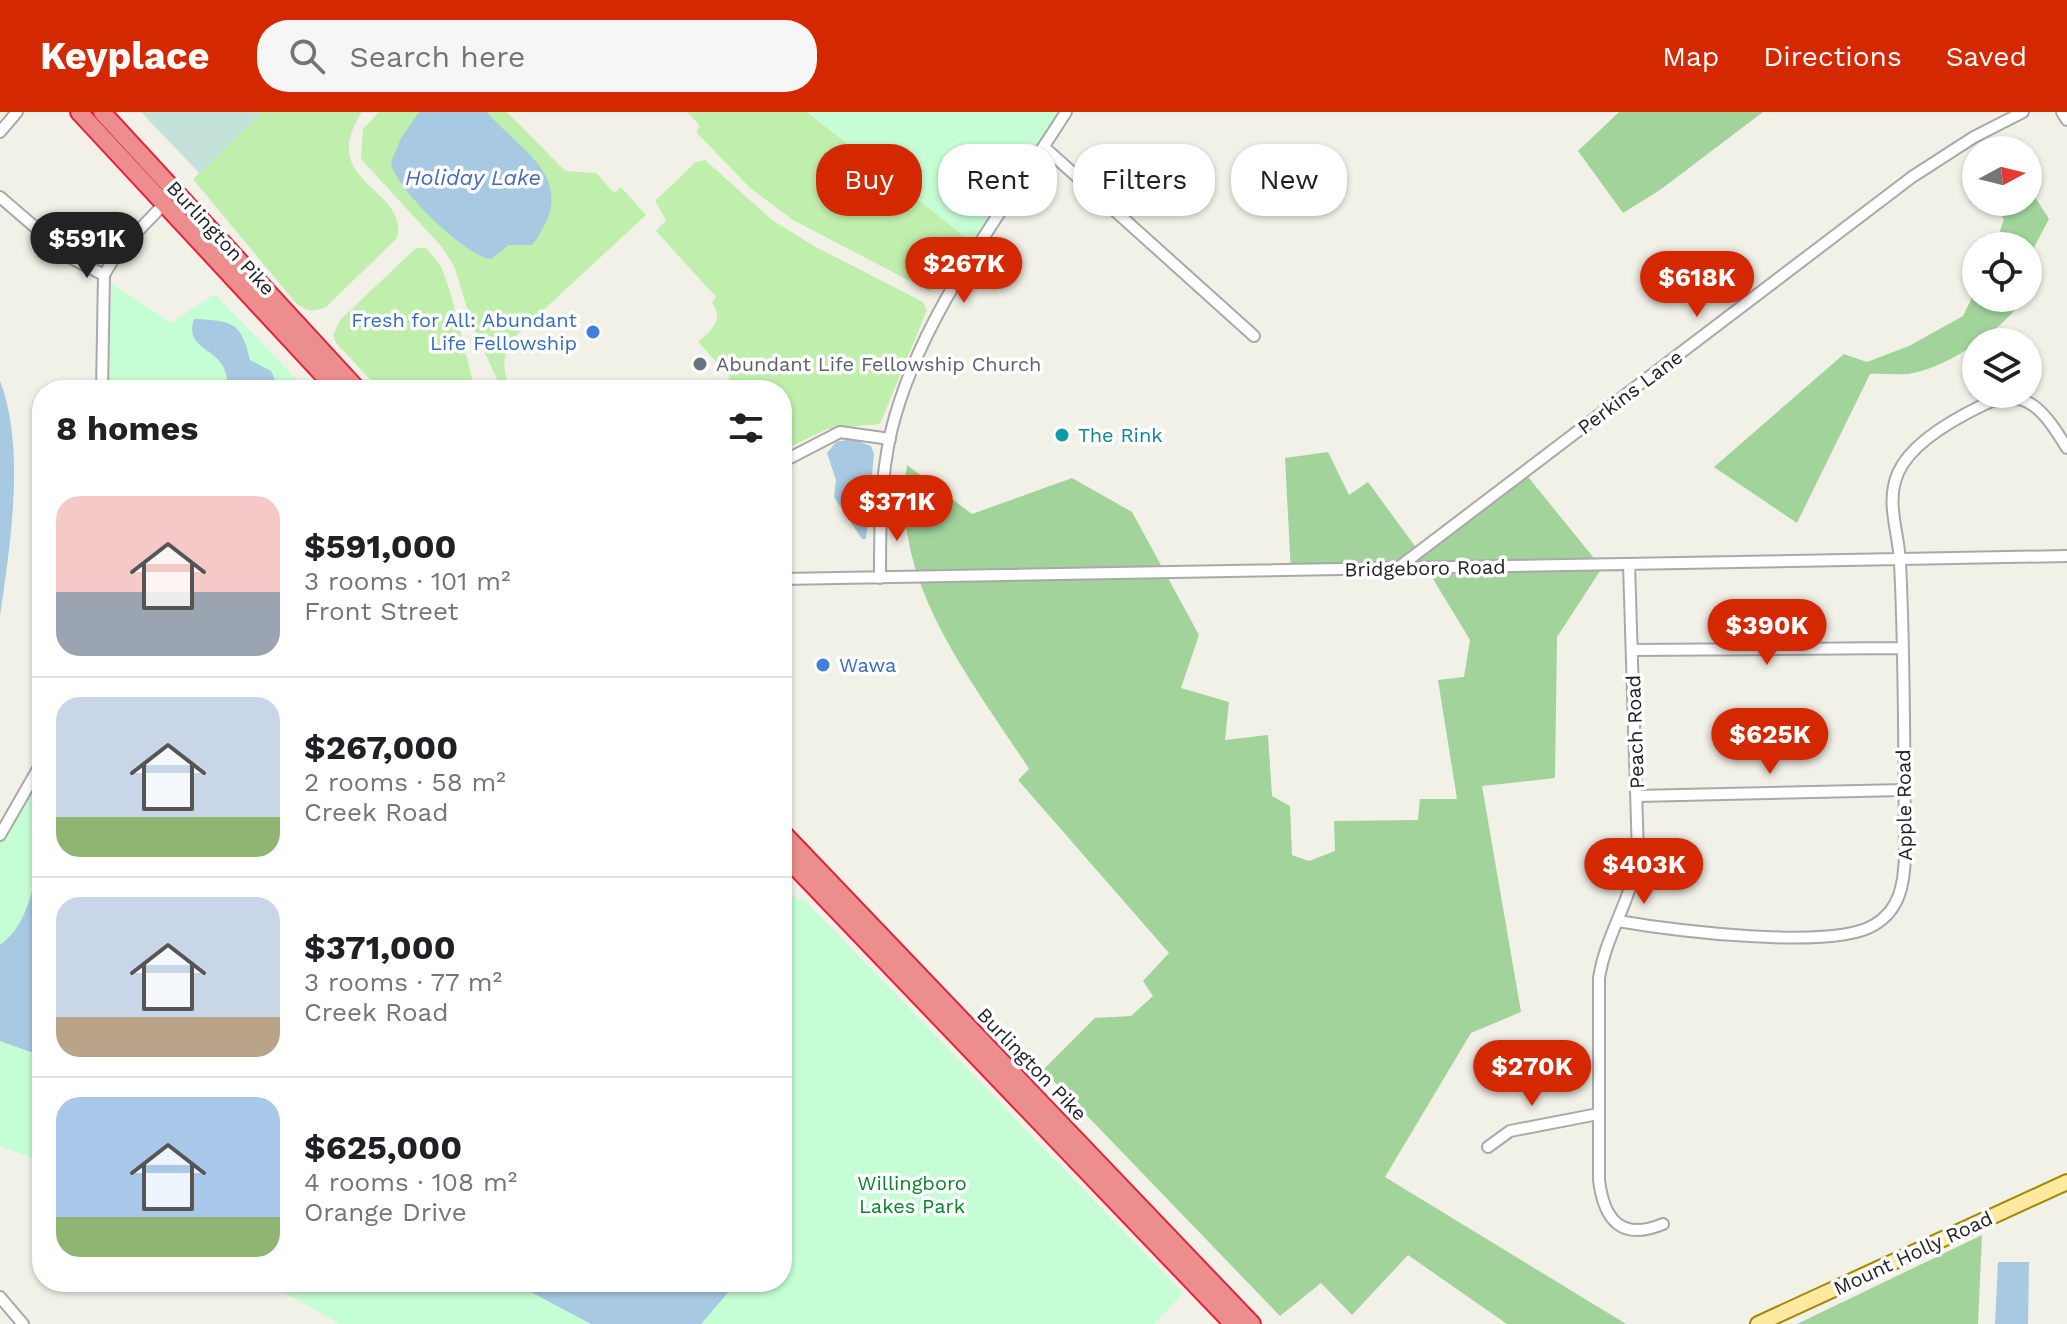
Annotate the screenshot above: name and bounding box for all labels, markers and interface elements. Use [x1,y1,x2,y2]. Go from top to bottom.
search box [257,20,817,92]
text: Keyplace [40,34,209,78]
icon: search [285,34,329,78]
text: Search here [349,39,525,74]
text: Map [1662,40,1719,73]
text: Directions [1763,40,1902,73]
text: Saved [1946,40,2027,73]
north arrow [1962,136,2042,216]
map controls [1962,136,2042,408]
chip: Buy [816,144,922,216]
chip: Rent [938,144,1057,216]
chip: Filters [1073,144,1215,216]
chip: New [1231,144,1347,216]
water label: Holiday Lake [405,165,541,190]
street label: Burlington Pike [162,176,280,300]
pin: $591K [31,212,143,280]
text: $591K [48,223,126,253]
button: locate [1962,232,2042,312]
pin: $267K [908,237,1020,305]
text: $267K [923,248,1005,278]
pin: $618K [1641,251,1753,319]
text: $618K [1658,262,1736,292]
place label: Fresh for All: Abundant Life Fellowship [351,308,578,355]
marker: Fresh for All: Abundant Life Fellowship [584,323,602,341]
button: layers [1962,328,2042,408]
street label: Perkins Lane [1573,345,1687,439]
place label: Abundant Life Fellowship Church [716,352,1042,376]
marker: Abundant Life Fellowship Church [691,355,709,373]
icon: filters [724,406,768,450]
text: 8 homes [56,408,198,448]
place label: The Rink [1078,423,1163,447]
marker: The Rink [1053,426,1071,444]
pin: $371K [841,475,953,543]
text: $371K [859,486,935,516]
text: $591,000 [304,526,456,566]
icon: home [120,528,216,624]
street label: Bridgeboro Road [1344,555,1506,581]
text: 3 rooms · 101 m² [304,566,511,596]
text: Front Street [304,596,459,626]
pin: $390K [1711,599,1823,667]
text: $390K [1726,610,1808,640]
place label: Wawa [839,653,896,677]
marker: Wawa [814,656,832,674]
street label: Peach Road [1621,675,1649,789]
pin: $625K [1714,708,1826,776]
text: $625K [1729,719,1811,749]
text: $267,000 [304,727,458,767]
icon: home [120,729,216,825]
street label: Apple Road [1891,749,1917,861]
text: 2 rooms · 58 m² [304,767,506,797]
text: Creek Road [304,797,449,827]
pin: $403K [1588,838,1700,906]
text: $403K [1602,849,1686,879]
text: $371,000 [304,927,456,967]
icon: home [120,929,216,1025]
text: 3 rooms · 77 m² [304,967,502,997]
text: Creek Road [304,997,449,1027]
street label: Burlington Pike [972,1003,1092,1125]
pin: $270K [1476,1040,1588,1108]
text: $270K [1491,1051,1573,1081]
text: $625,000 [304,1127,462,1167]
icon: home [120,1129,216,1225]
text: 4 rooms · 108 m² [304,1167,517,1197]
park label: Willingboro Lakes Park [857,1171,967,1218]
text: Orange Drive [304,1197,467,1227]
street label: Mount Holly Road [1830,1206,1996,1300]

